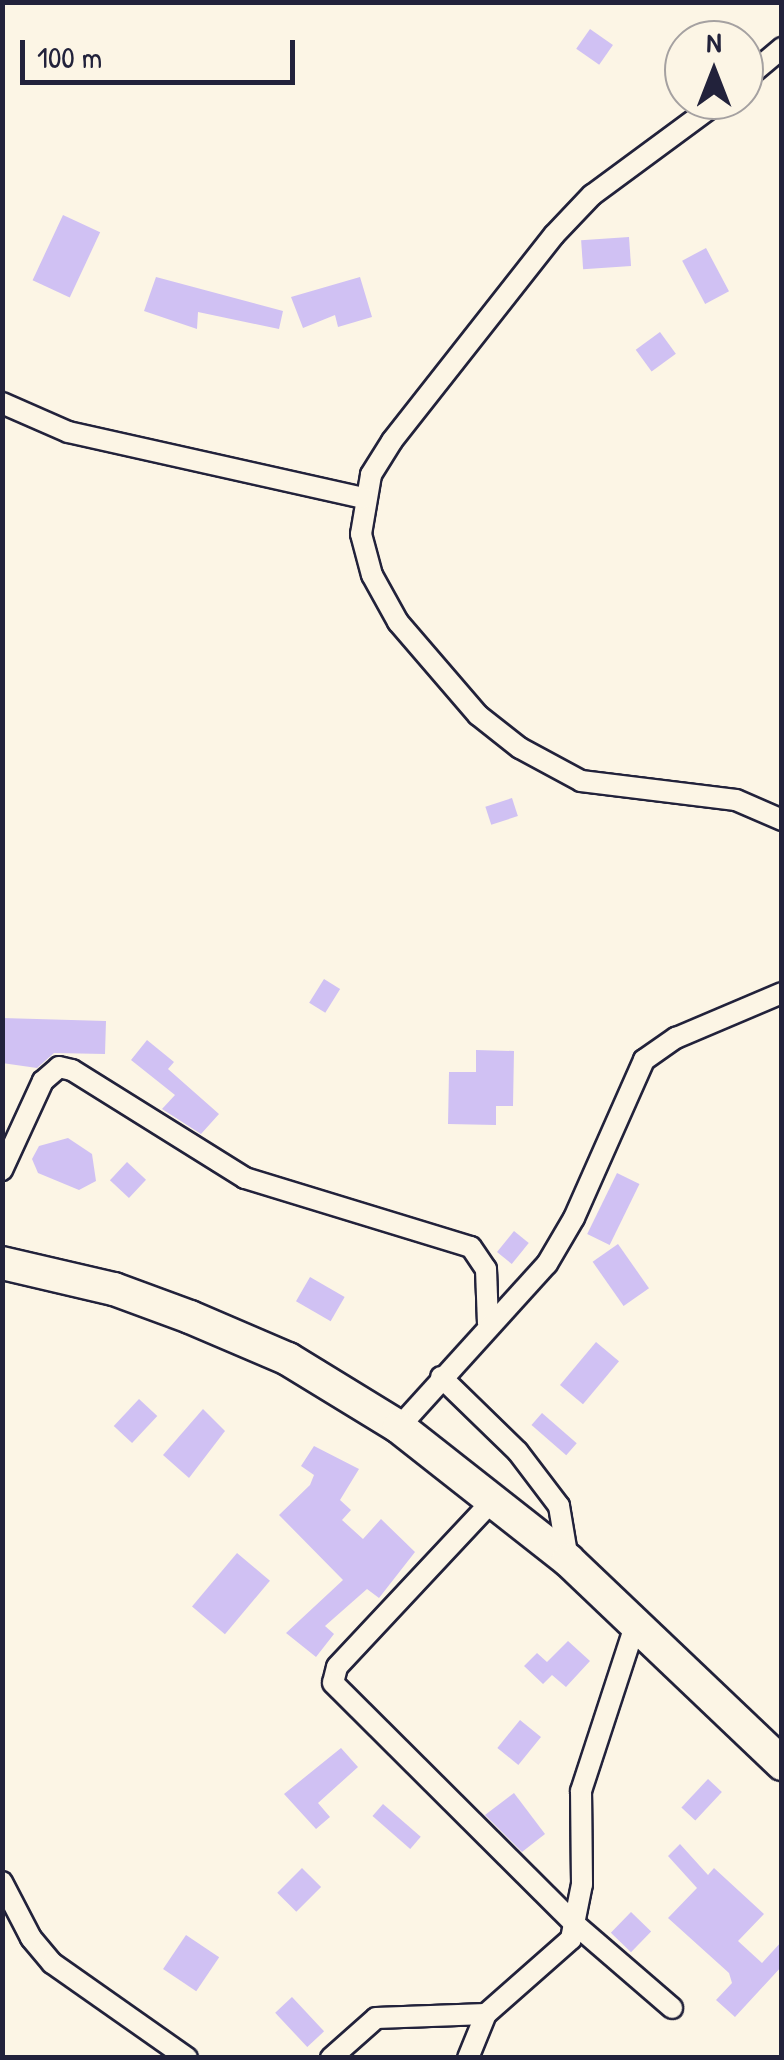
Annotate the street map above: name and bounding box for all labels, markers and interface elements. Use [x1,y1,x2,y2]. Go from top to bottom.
scale bar [25,20,300,82]
north arrow [664,20,764,120]
text: N [707,23,721,61]
text: 100 m [37,37,102,77]

